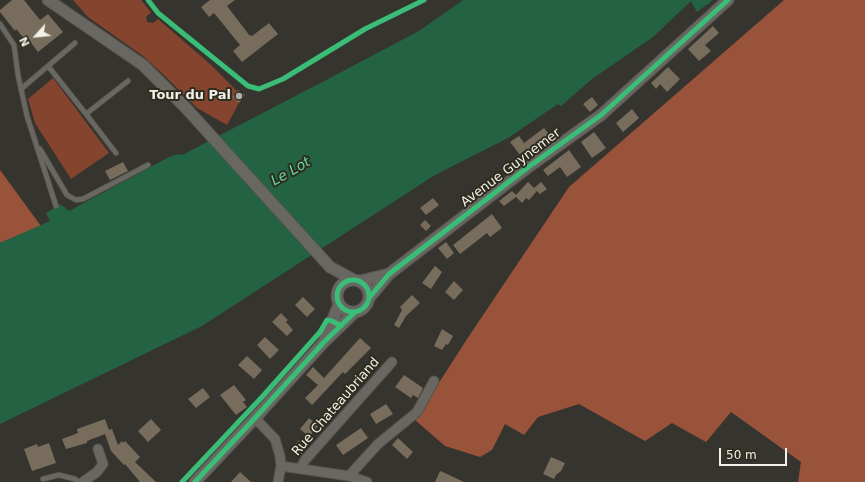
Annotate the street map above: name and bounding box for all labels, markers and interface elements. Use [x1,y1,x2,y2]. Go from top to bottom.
north arrow [16,16,56,56]
text: N [17,35,33,49]
place label: Tour du Pal [149,88,231,104]
marker: Tour du Pal [234,91,244,101]
street label: Avenue Guynemer [458,125,564,211]
water label: Le Lot [268,154,314,190]
street label: Rue Chateaubriand [289,355,383,459]
scale bar [721,440,789,466]
text: 50 m [726,448,757,462]

